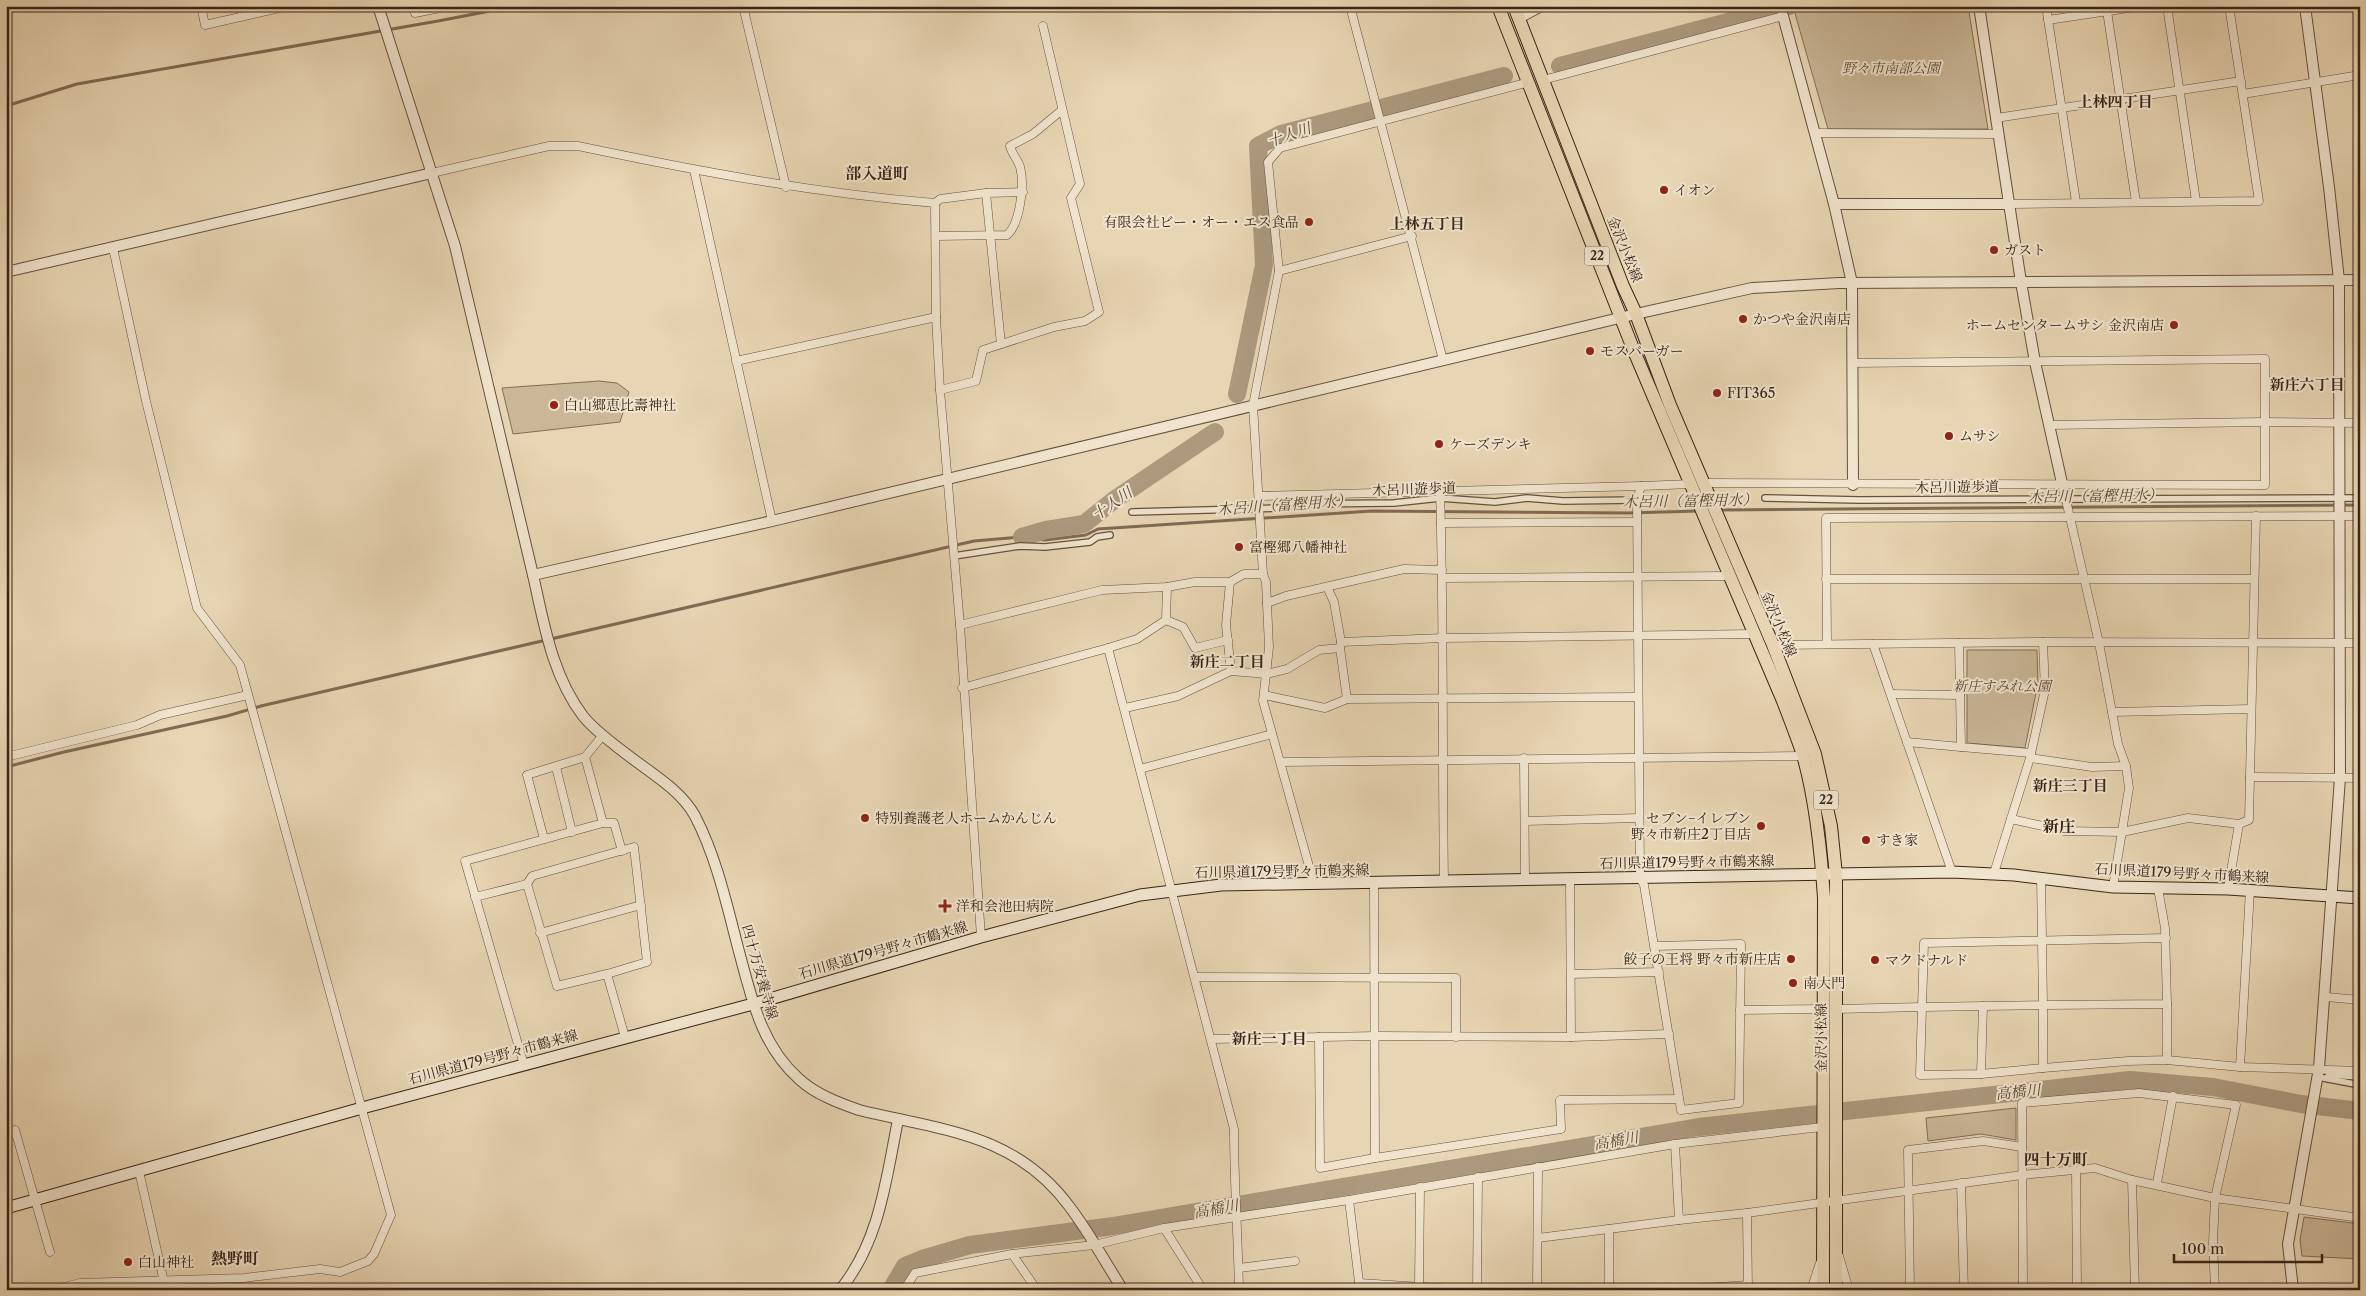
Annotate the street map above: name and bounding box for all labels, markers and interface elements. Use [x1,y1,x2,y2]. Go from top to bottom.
park label: 野々市南部公園 [1842,59,1942,77]
district label: 上林四丁目 [2077,92,2153,111]
water label: 十人川 [1264,118,1315,151]
district label: 部入道町 [845,163,909,183]
place label: イオン [1674,181,1716,199]
marker: イオン [1658,184,1670,196]
place label: 有限会社ビー・オー・エス食品 [1104,213,1299,231]
street label: 金沢小松線 [1604,213,1646,285]
district label: 上林五丁目 [1389,214,1465,233]
marker: 有限会社ビー・オー・エス食品 [1303,216,1315,228]
place label: ガスト [2004,241,2046,259]
marker: ガスト [1988,244,2000,256]
road number: 22 [1584,247,1610,266]
place label: かつや金沢南店 [1753,310,1851,328]
marker: かつや金沢南店 [1737,313,1749,325]
place label: ホームセンタームサシ 金沢南店 [1965,316,2164,334]
marker: ホームセンタームサシ 金沢南店 [2168,319,2180,331]
place label: モスバーガー [1600,342,1684,360]
marker: モスバーガー [1584,345,1596,357]
district label: 新庄六丁目 [2269,375,2345,394]
place label: FIT365 [1727,384,1775,402]
marker: FIT365 [1711,387,1723,399]
place label: 白山郷恵比壽神社 [564,396,676,414]
marker: 白山郷恵比壽神社 [548,399,560,411]
place label: ムサシ [1959,427,2000,445]
marker: ムサシ [1943,430,1955,442]
place label: ケーズデンキ [1449,435,1532,453]
marker: ケーズデンキ [1433,438,1445,450]
street label: 木呂川遊歩道 [1915,477,1999,497]
street label: 木呂川遊歩道 [1372,479,1456,499]
water label: 十人川 [1088,482,1137,524]
water label: 木呂川（富樫用水） [2027,485,2163,506]
water label: 木呂川（富樫用水） [1216,490,1352,519]
water label: 木呂川（富樫用水） [1622,490,1758,511]
place label: 富樫郷八幡神社 [1249,538,1347,556]
marker: 富樫郷八幡神社 [1233,541,1245,553]
street label: 金沢小松線 [1757,588,1801,660]
district label: 新庄二丁目 [1189,652,1265,671]
park label: 新庄すみれ公園 [1953,677,2053,695]
district label: 新庄三丁目 [2032,776,2108,795]
road number: 22 [1814,790,1838,810]
place label: 特別養護老人ホームかんじん [875,809,1057,827]
place label: セブン−イレブン 野々市新庄2丁目店 [1631,809,1751,843]
marker: 特別養護老人ホームかんじん [859,812,871,824]
district label: 新庄 [2042,816,2075,836]
marker: セブン−イレブン 野々市新庄2丁目店 [1755,820,1767,832]
place label: すき家 [1876,831,1918,849]
marker: すき家 [1860,834,1872,846]
street label: 石川県道179号野々市鶴来線 [1599,851,1775,873]
street label: 石川県道179号野々市鶴来線 [2094,859,2270,887]
street label: 石川県道179号野々市鶴来線 [1194,860,1370,882]
place label: 洋和会池田病院 [956,897,1054,915]
marker: 洋和会池田病院 [938,899,952,913]
street label: 石川県道179号野々市鶴来線 [796,917,970,983]
street label: 四十万安養寺線 [738,922,782,1022]
place label: 餃子の王将 野々市新庄店 [1623,950,1781,968]
place label: マクドナルド [1885,951,1968,969]
marker: 餃子の王将 野々市新庄店 [1785,953,1797,965]
marker: マクドナルド [1869,954,1881,966]
place label: 南大門 [1803,974,1845,992]
marker: 南大門 [1787,977,1799,989]
street label: 金沢小松線 [1812,1003,1830,1073]
street label: 石川県道179号野々市鶴来線 [406,1026,580,1088]
district label: 新庄一丁目 [1231,1029,1307,1048]
water label: 高橋川 [1995,1079,2043,1103]
water label: 高橋川 [1592,1127,1642,1154]
district label: 四十万町 [2024,1149,2088,1169]
water label: 高橋川 [1192,1195,1242,1222]
scale bar [2174,1231,2321,1263]
text: 100 m [2181,1239,2224,1258]
district label: 熱野町 [211,1248,259,1268]
place label: 白山神社 [138,1253,194,1271]
marker: 白山神社 [122,1256,134,1268]

